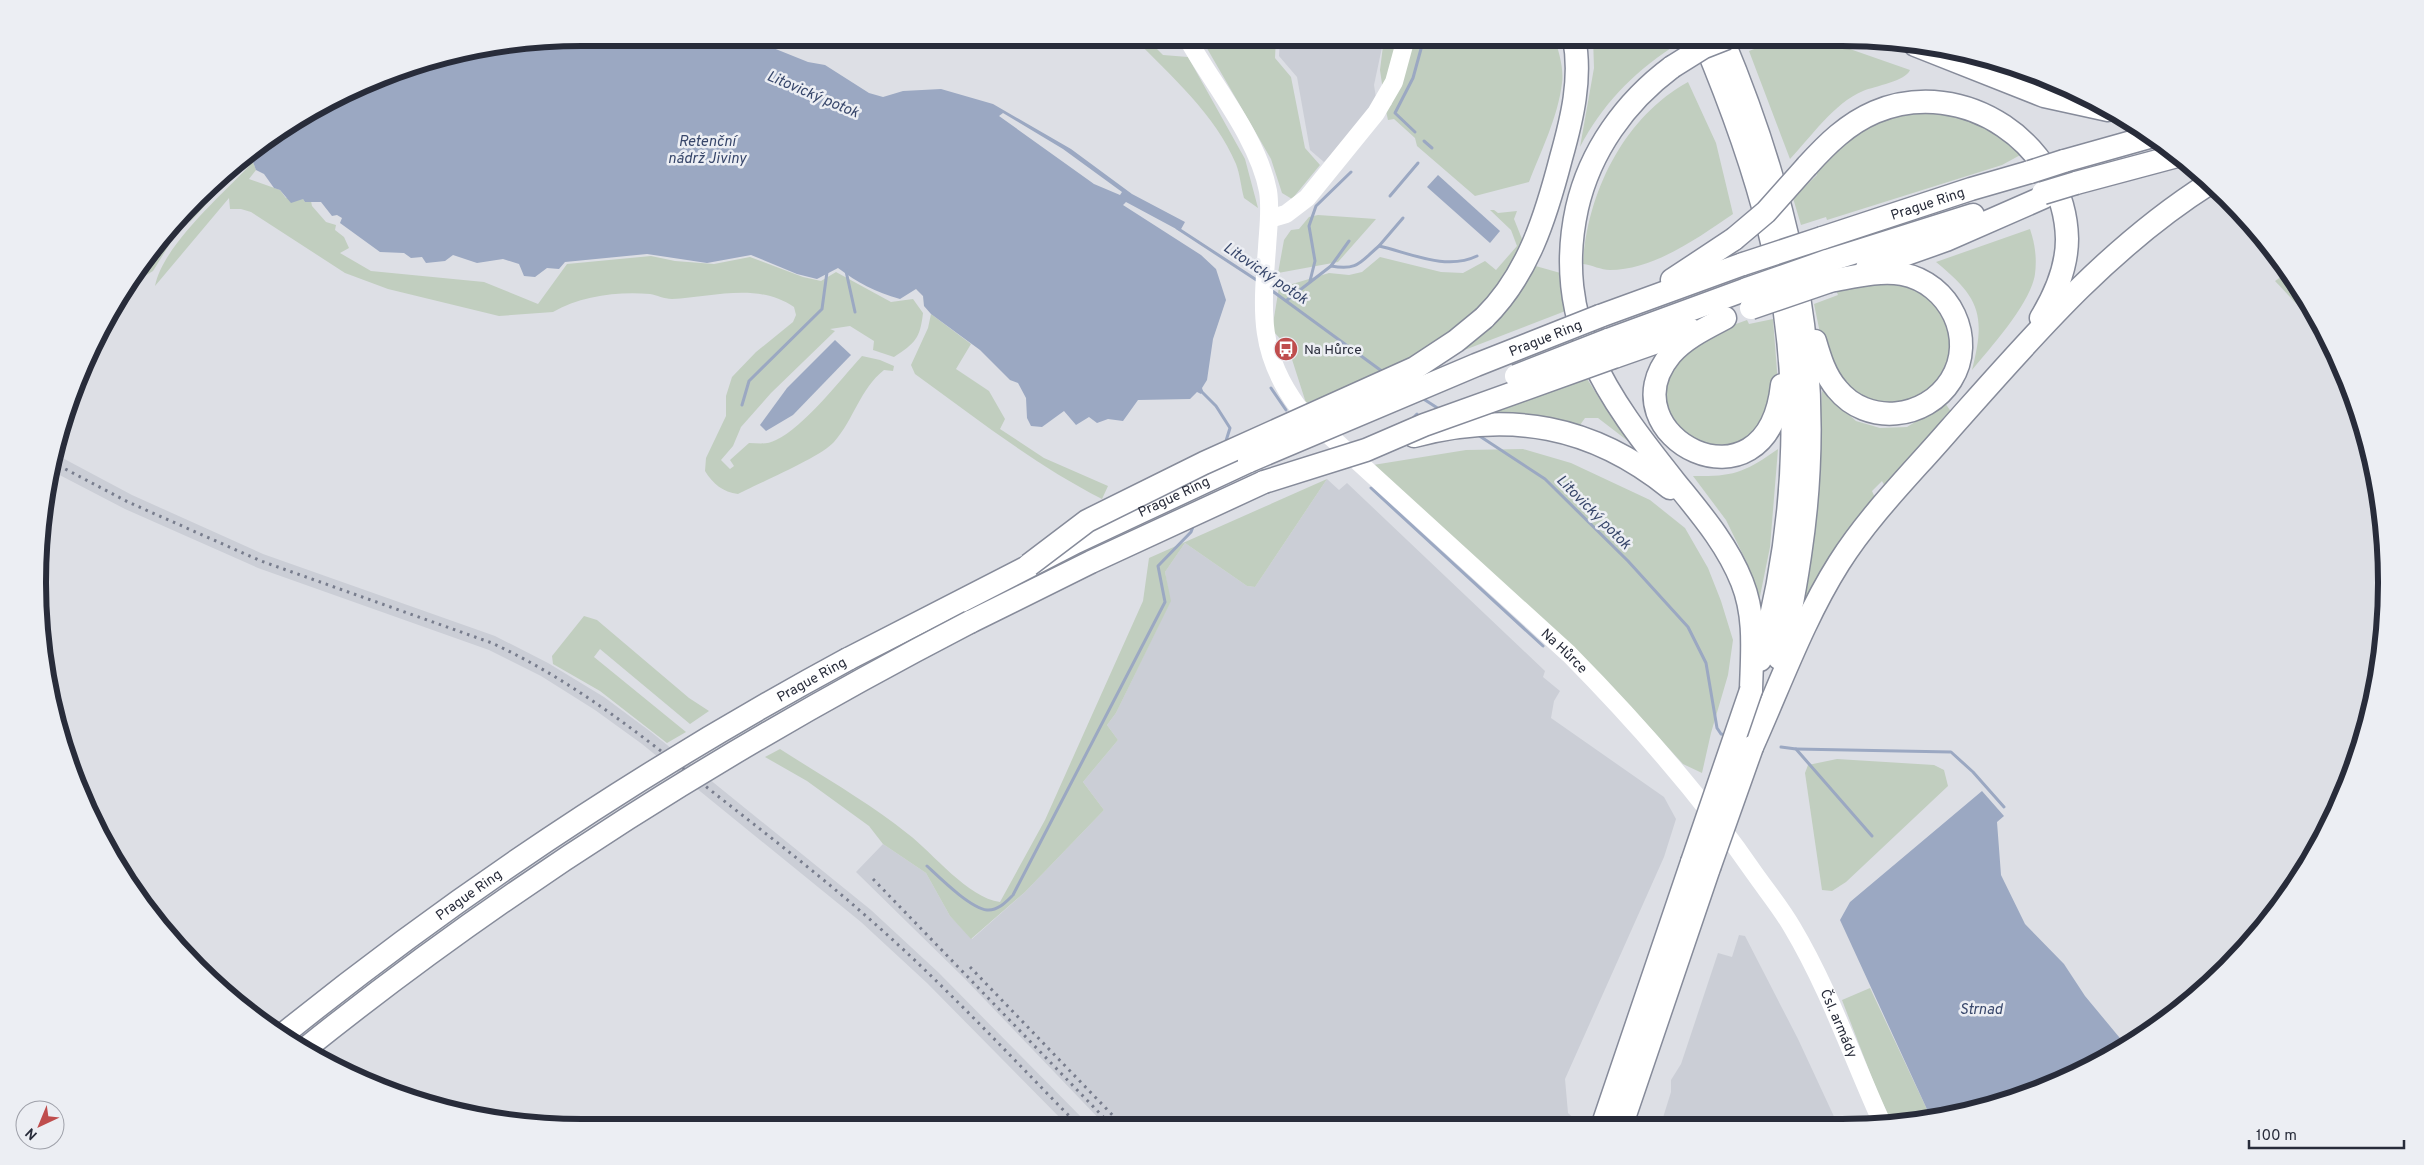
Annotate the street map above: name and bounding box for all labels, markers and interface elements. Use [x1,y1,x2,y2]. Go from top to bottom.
water label: Litovický potok [764,67,862,123]
water label: Retenční nádrž Jiviny [668,133,748,169]
street label: Prague Ring [1889,185,1967,225]
water label: Litovický potok [1219,239,1311,310]
street label: Prague Ring [1507,317,1585,361]
bus stop icon: Na Hůrce [1273,336,1299,362]
place label: Na Hůrce [1304,342,1362,359]
water label: Litovický potok [1552,472,1635,555]
street label: Prague Ring [1136,474,1213,522]
street label: Na Hůrce [1537,626,1590,678]
street label: Prague Ring [774,654,850,707]
street label: Prague Ring [433,866,506,925]
street label: Čsl. armády [1816,986,1860,1061]
water label: Strnad [1960,1001,2003,1020]
north arrow [15,1100,65,1150]
scale bar [2249,1118,2404,1150]
text: N [22,1124,42,1143]
text: 100 m [2256,1127,2297,1146]

